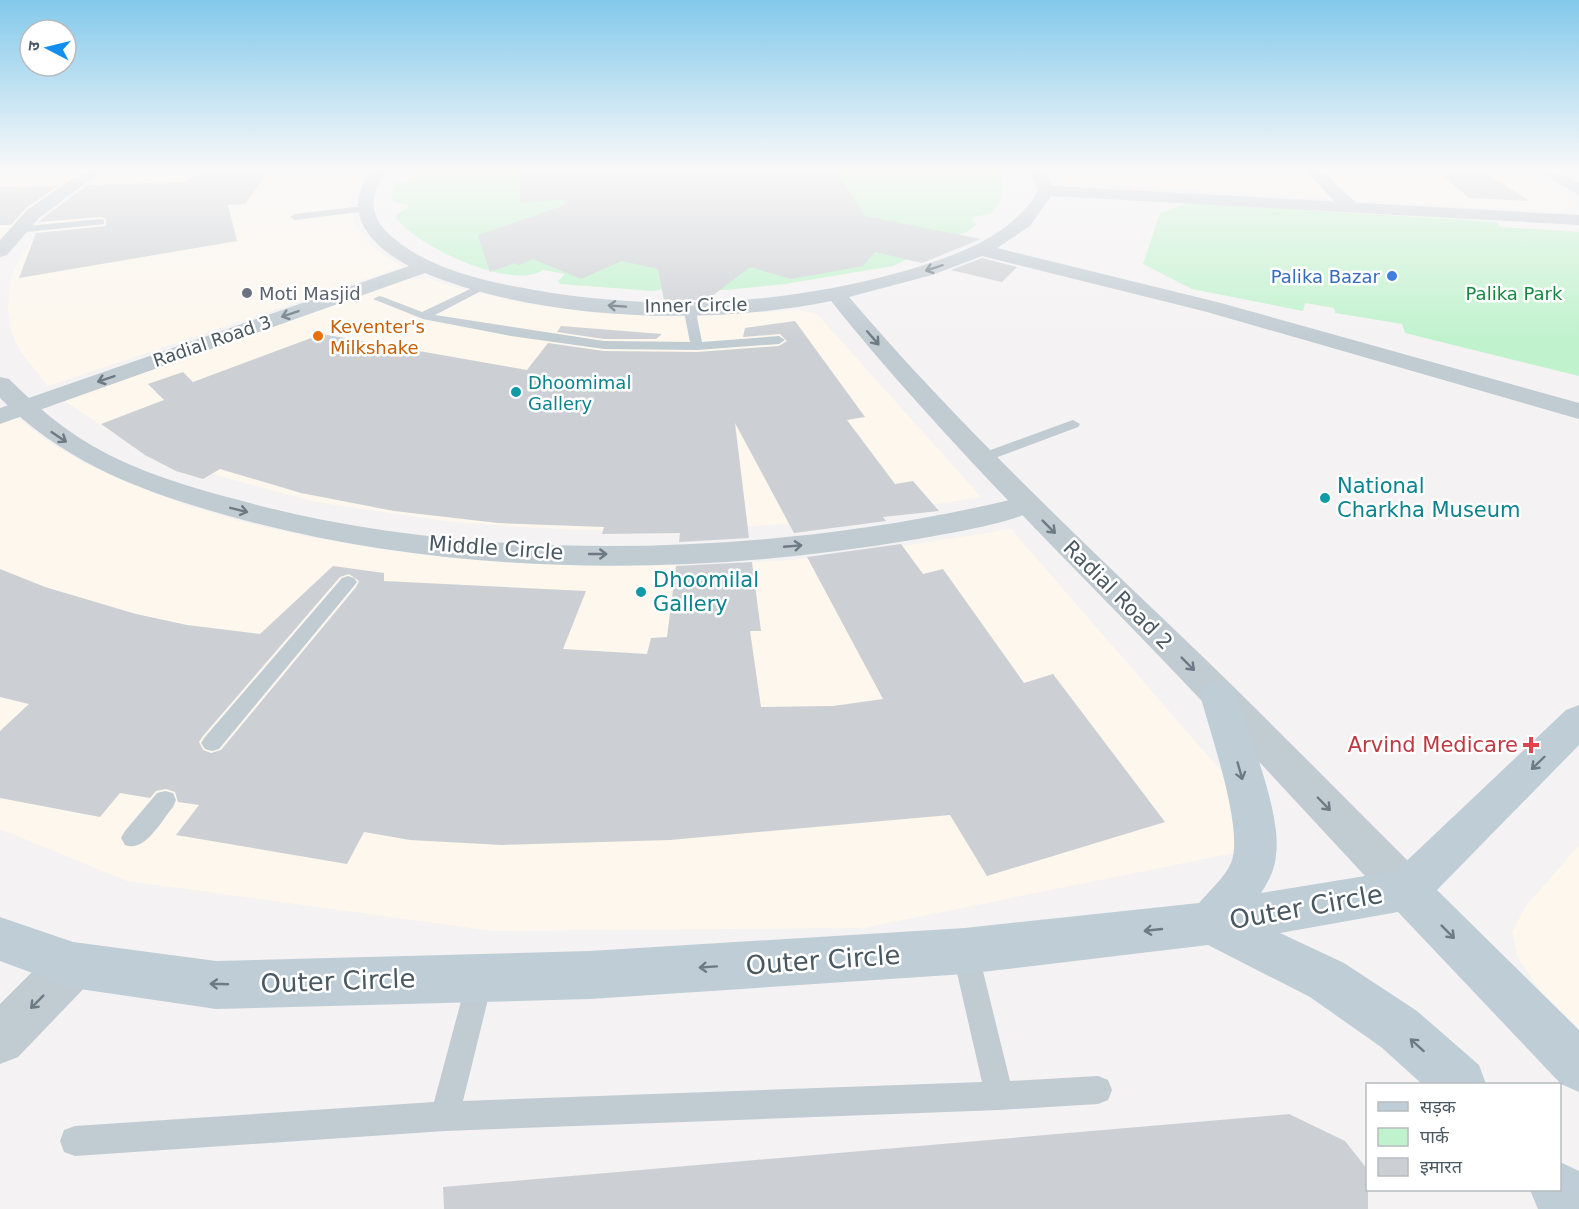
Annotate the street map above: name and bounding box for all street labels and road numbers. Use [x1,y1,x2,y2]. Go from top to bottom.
street label: Inner Circle [644,294,748,316]
street label: Radial Road 3 [150,311,274,371]
street label: Middle Circle [428,531,564,565]
street label: Radial Road 2 [1059,536,1177,654]
street label: Outer Circle [1227,879,1385,935]
street label: Outer Circle [745,940,901,980]
street label: Outer Circle [260,963,416,999]

